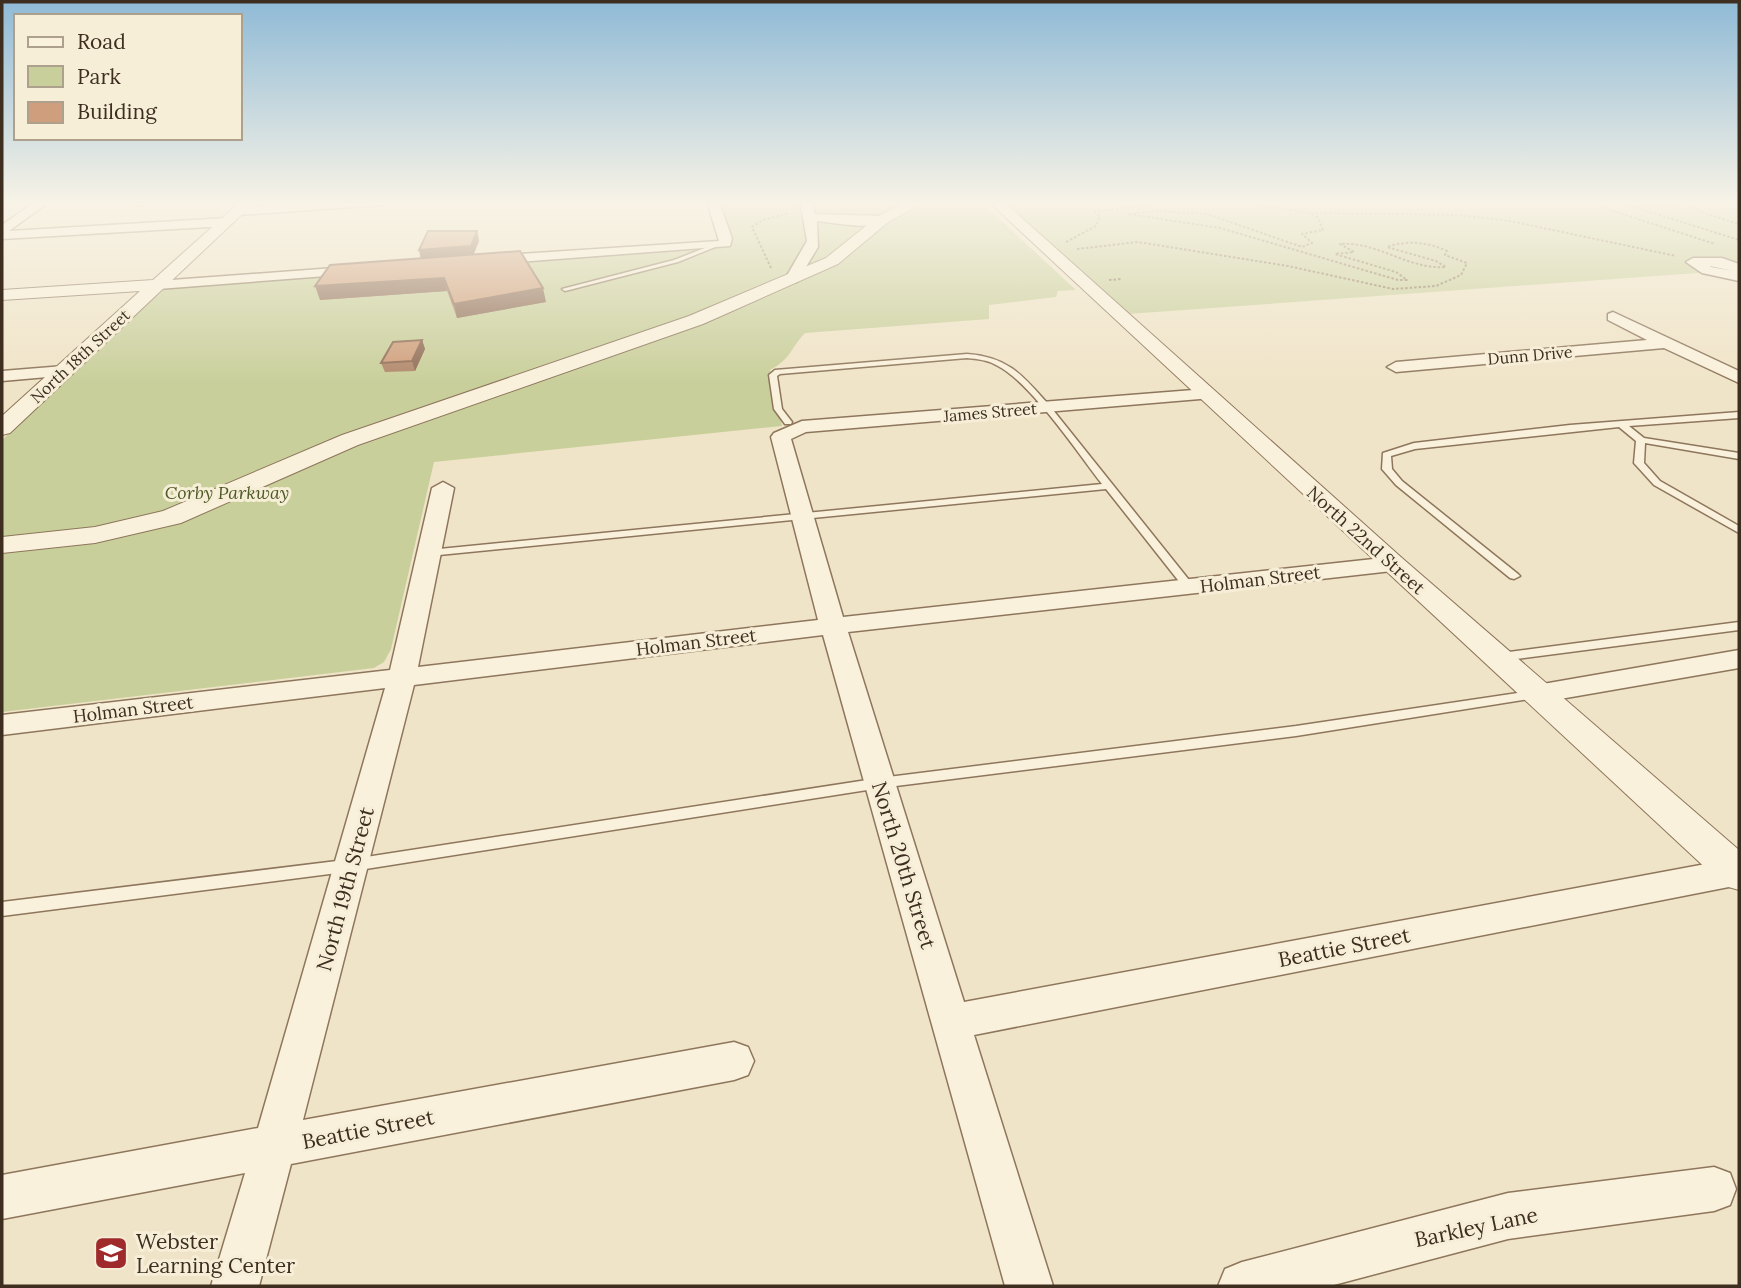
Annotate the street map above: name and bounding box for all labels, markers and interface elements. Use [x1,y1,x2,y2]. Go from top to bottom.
legend [14,14,242,140]
text: Road [77,28,126,55]
text: Park [77,63,121,90]
text: Building [77,98,157,125]
street label: North 18th Street [26,304,134,407]
street label: Dunn Drive [1487,341,1574,369]
street label: James Street [941,398,1038,426]
park label: Corby Parkway [165,481,289,504]
street label: North 22nd Street [1302,481,1430,599]
street label: Holman Street [1198,560,1322,598]
street label: Holman Street [634,623,758,661]
street label: Holman Street [71,690,195,728]
street label: North 20th Street [866,778,943,953]
street label: North 19th Street [310,803,380,974]
street label: Beattie Street [1276,921,1413,973]
street label: Beattie Street [300,1103,437,1155]
street label: Barkley Lane [1412,1201,1540,1253]
place label: Webster Learning Center [136,1228,295,1279]
school or university icon: Webster Learning Center [92,1234,130,1272]

